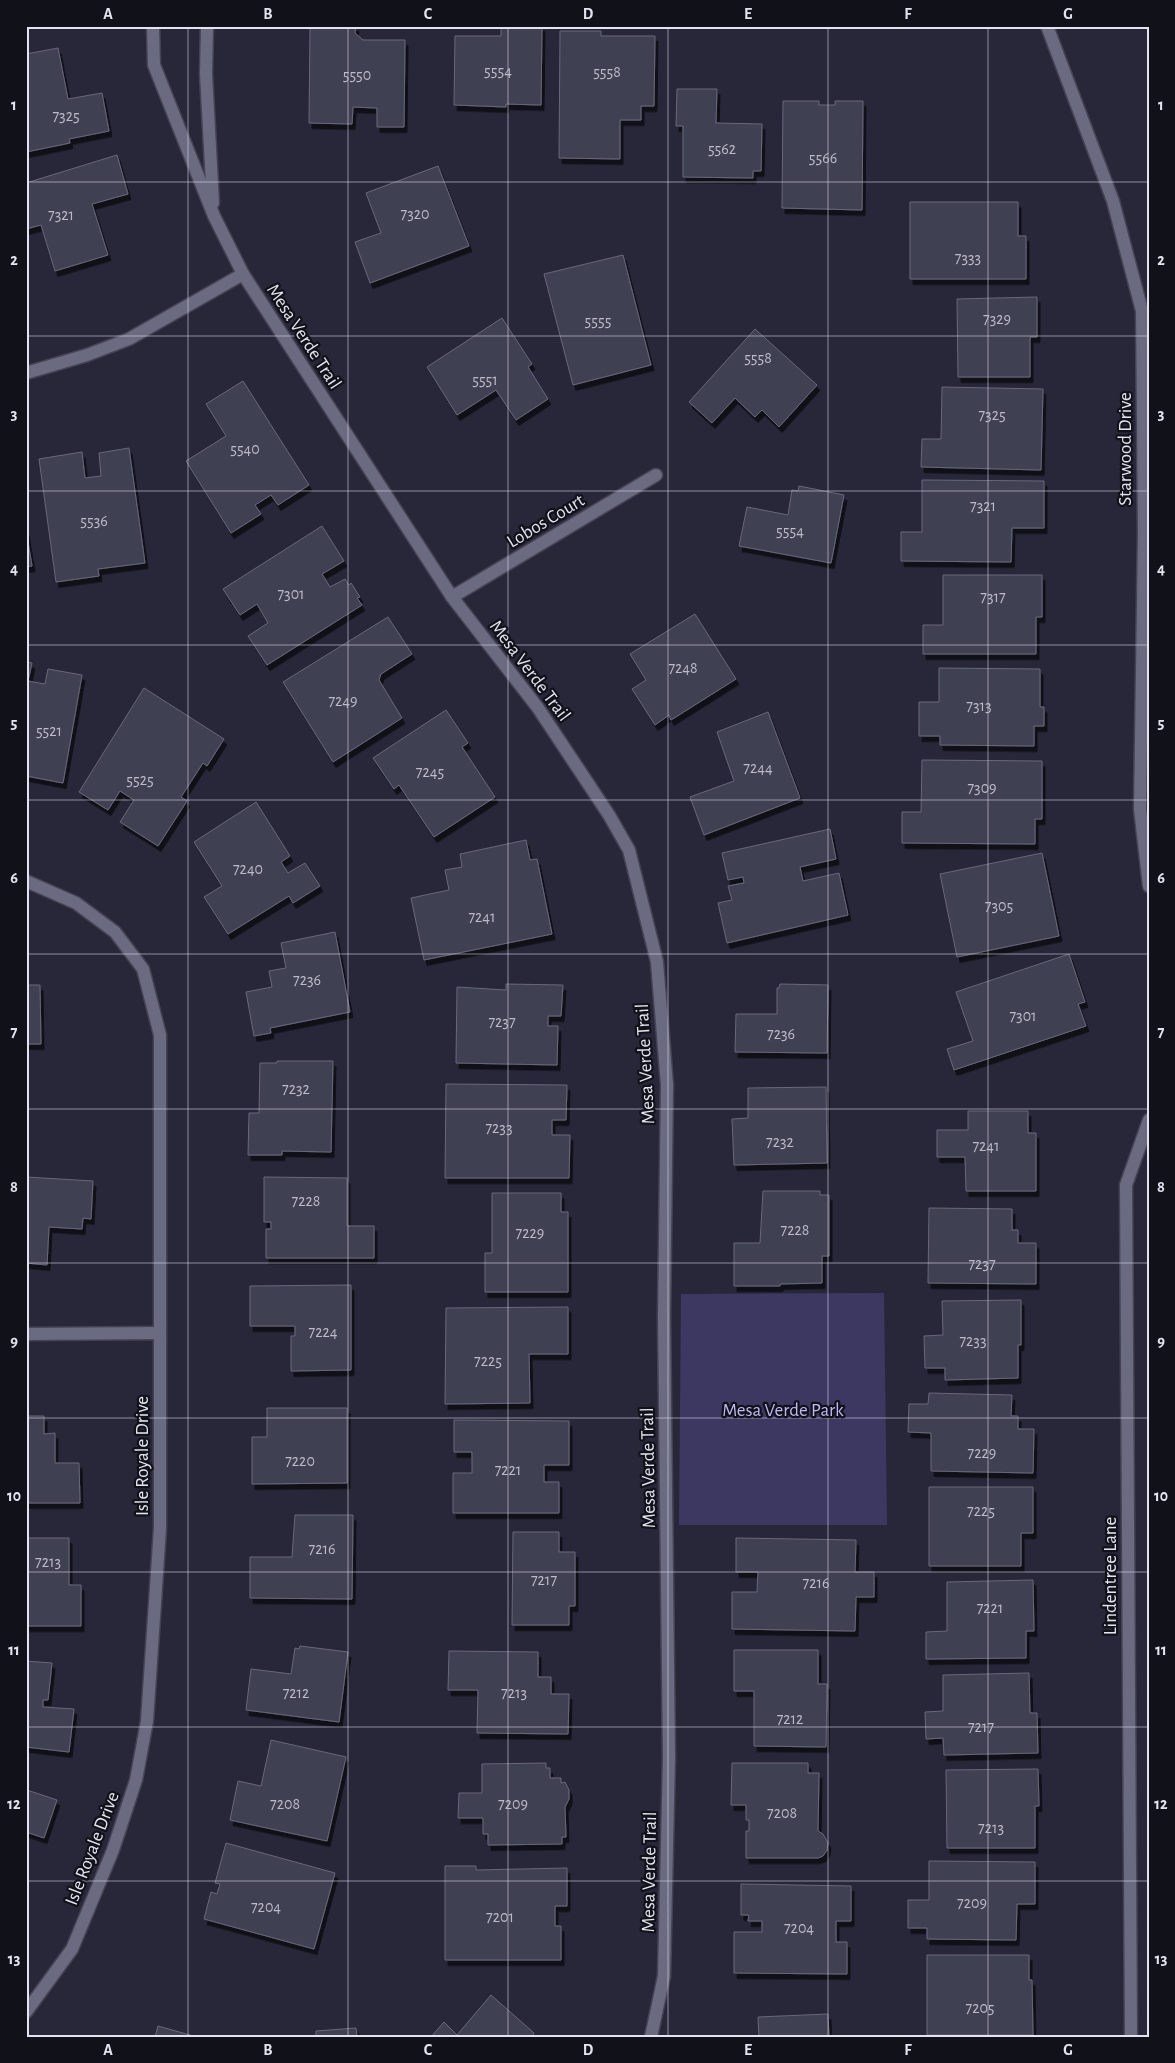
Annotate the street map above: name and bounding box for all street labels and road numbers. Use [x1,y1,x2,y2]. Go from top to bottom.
street label: Mesa Verde Trail [263,281,345,393]
street label: Starwood Drive [1116,392,1135,506]
street label: Lobos Court [504,491,588,552]
street label: Mesa Verde Trail [486,617,574,725]
street label: Mesa Verde Trail [633,1003,658,1125]
street label: Isle Royale Drive [133,1396,152,1516]
street label: Mesa Verde Trail [638,1407,659,1529]
street label: Lindentree Lane [1101,1517,1120,1635]
street label: Isle Royale Drive [62,1789,123,1908]
street label: Mesa Verde Trail [639,1811,660,1933]

